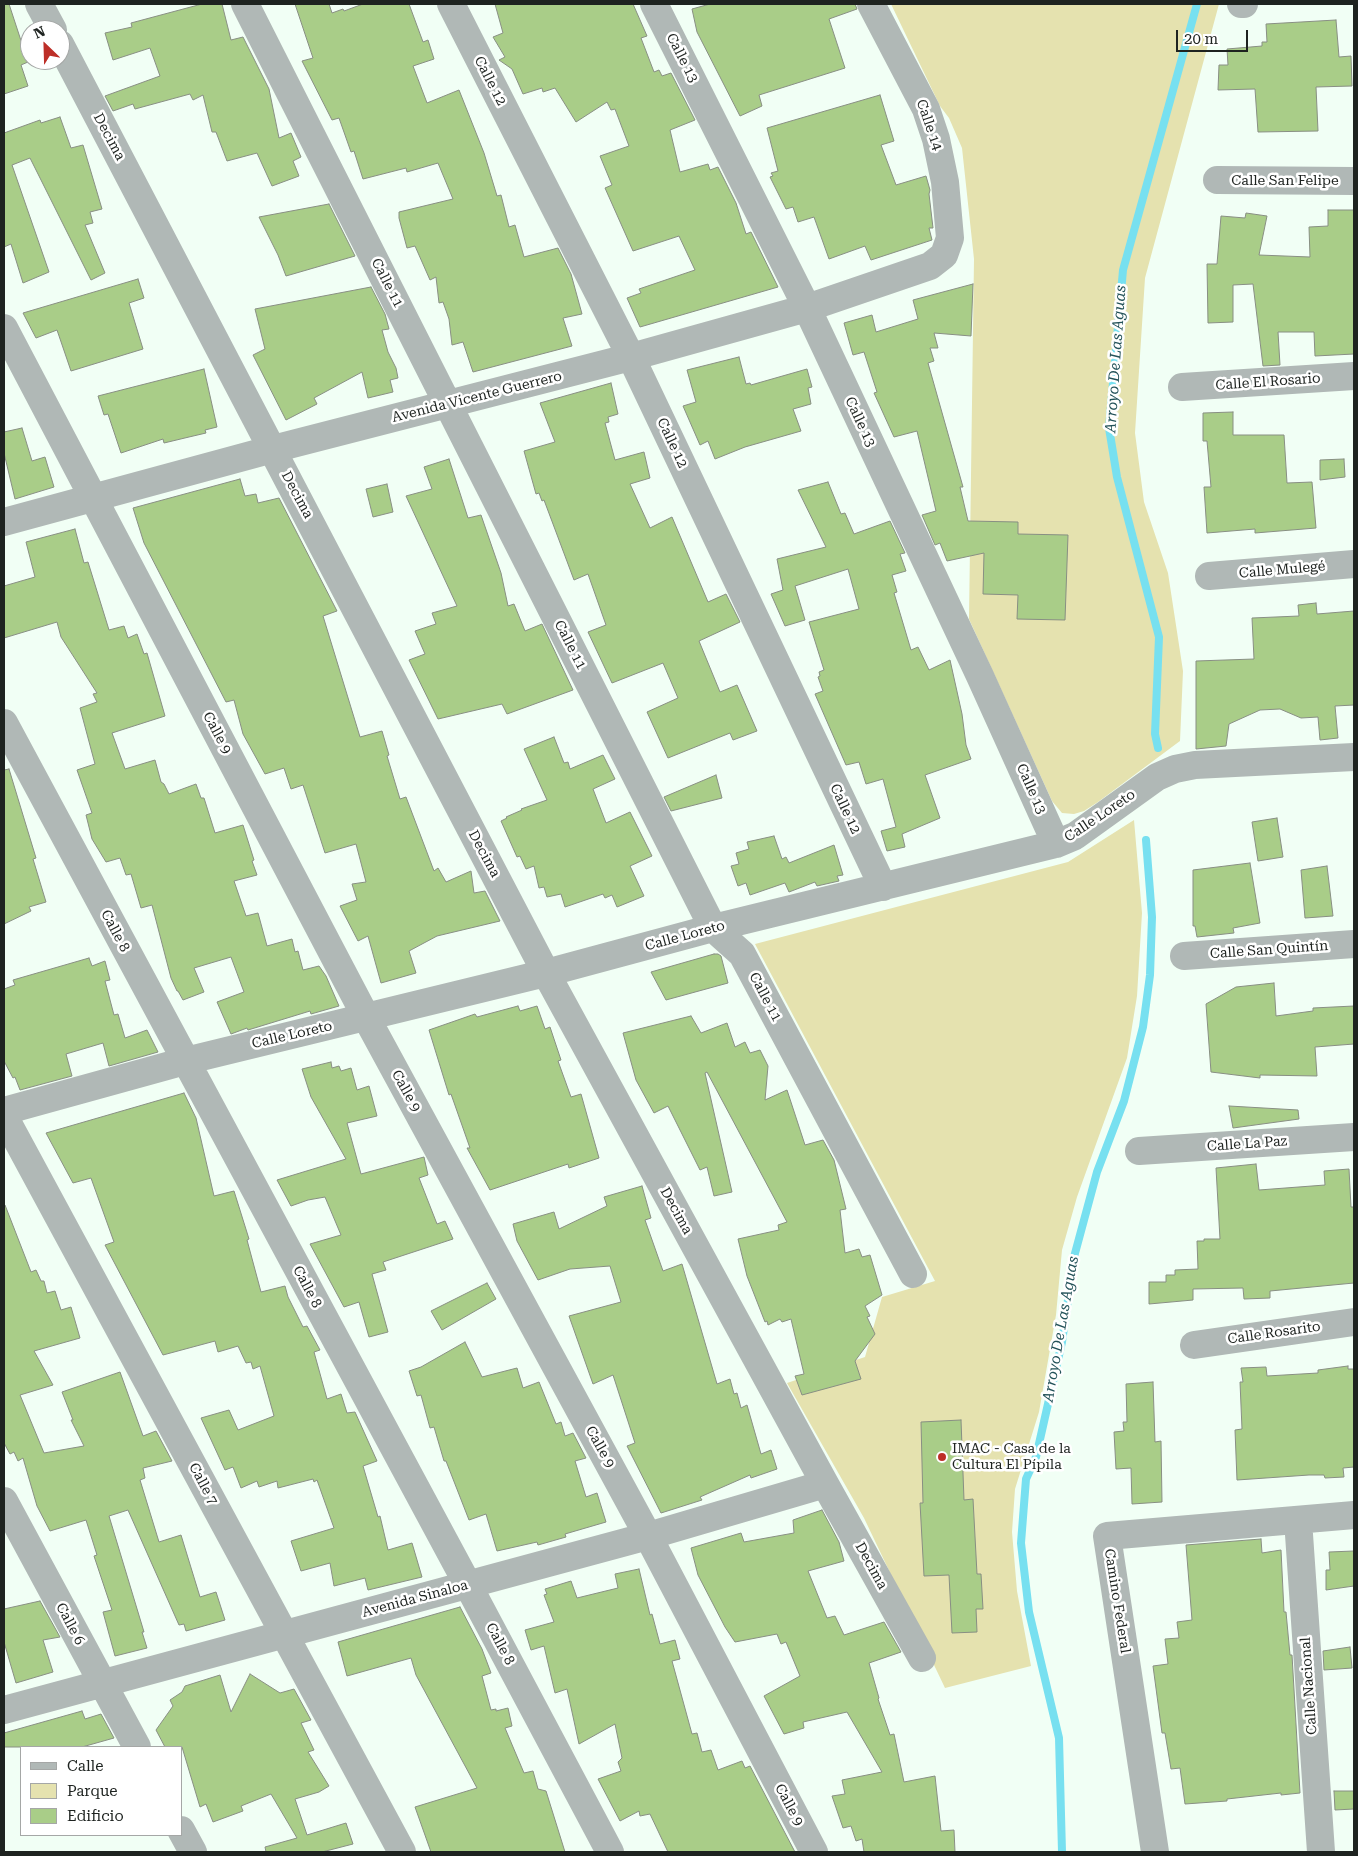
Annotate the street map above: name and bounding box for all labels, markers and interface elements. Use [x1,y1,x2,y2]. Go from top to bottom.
north arrow [20,20,70,70]
scale bar [1178,20,1250,52]
text: N [31,23,47,42]
street label: Calle 13 [662,30,702,86]
text: 20 m [1184,30,1218,48]
street label: Calle 12 [470,53,510,109]
street label: Calle 14 [912,97,946,153]
street label: Decima [90,110,128,164]
street label: Calle San Felipe [1231,173,1339,189]
street label: Calle 11 [367,255,407,311]
water label: Arroyo De Las Aguas [1102,285,1130,433]
street label: Avenida Vicente Guerrero [390,368,564,426]
street label: Calle El Rosario [1215,370,1321,394]
street label: Calle 13 [841,394,879,450]
street label: Calle 12 [653,415,691,471]
street label: Decima [278,468,316,522]
street label: Calle Mulegé [1238,558,1326,582]
street label: Calle 11 [550,617,590,673]
street label: Calle 9 [199,709,235,757]
street label: Calle 13 [1013,761,1049,817]
street label: Calle 12 [826,781,864,837]
street label: Calle Loreto [1061,786,1139,846]
street label: Decima [465,827,503,881]
street label: Calle 8 [97,907,133,955]
street label: Calle Loreto [643,917,727,955]
street label: Calle San Quintín [1209,937,1329,963]
street label: Calle 11 [745,970,785,1024]
street label: Calle Loreto [250,1018,334,1052]
street label: Calle 9 [388,1067,424,1115]
street label: Calle La Paz [1206,1133,1288,1155]
street label: Decima [656,1184,696,1238]
water label: Arroyo De Las Aguas [1039,1255,1083,1403]
street label: Calle 8 [289,1263,325,1311]
street label: Calle Rosarito [1226,1318,1322,1348]
street label: Calle 9 [582,1423,618,1471]
place label: IMAC - Casa de la Cultura El Pípila [952,1441,1071,1474]
marker: IMAC - Casa de la Cultura El Pípila [936,1451,948,1463]
street label: Calle 7 [185,1460,221,1508]
street label: Decima [851,1539,891,1593]
street label: Camino Federal [1100,1547,1134,1655]
street label: Avenida Sinaloa [360,1577,470,1621]
street label: Calle 6 [52,1600,88,1648]
street label: Calle 8 [482,1620,518,1668]
street label: Calle Nacional [1297,1637,1321,1735]
legend [20,1746,182,1836]
text: Calle [67,1757,103,1775]
street label: Calle 9 [771,1781,807,1829]
text: Parque [67,1782,118,1800]
text: Edificio [67,1807,124,1825]

